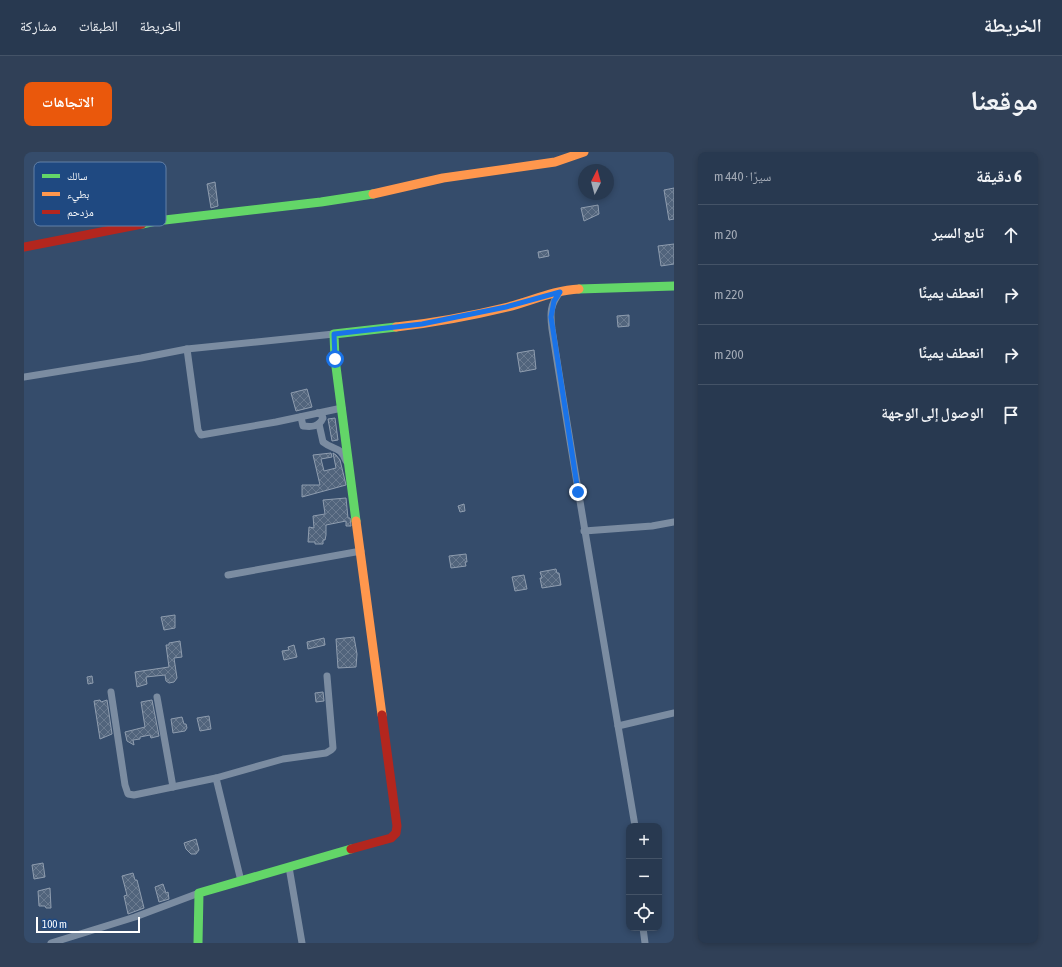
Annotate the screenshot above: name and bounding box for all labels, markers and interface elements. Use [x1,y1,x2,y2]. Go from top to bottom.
text: الخريطة [984,14,1042,36]
text: مشاركة [20,18,57,34]
text: الطبقات [79,18,118,34]
text: الخريطة [140,18,181,34]
button: الاتجاهات [24,82,112,126]
text: موقعنا [970,84,1038,116]
legend [34,162,166,226]
north arrow [578,164,614,200]
text: 6 دقيقة [976,166,1022,186]
text: سيرًا · 440 m [714,169,771,184]
text: سالك [67,170,87,182]
text: بطيء [67,188,89,203]
text: مزدحم [67,206,94,220]
text: تابع السير [932,224,984,241]
icon: ahead [1000,224,1022,246]
text: 20 m [714,227,737,242]
text: انعطف يمينًا [918,284,984,301]
icon: right [1000,284,1022,306]
text: 220 m [714,287,744,302]
text: انعطف يمينًا [918,344,984,361]
icon: right [1000,344,1022,366]
text: 200 m [714,347,744,362]
route start [326,350,344,368]
text: الوصول إلى الوجهة [881,404,984,421]
icon: arrive [1000,404,1022,426]
route end [569,483,587,501]
map controls [626,823,662,931]
button: + [626,823,662,859]
button: − [626,859,662,895]
button: locate [626,895,662,931]
scale bar [36,915,140,934]
text: 100 m [42,918,67,930]

